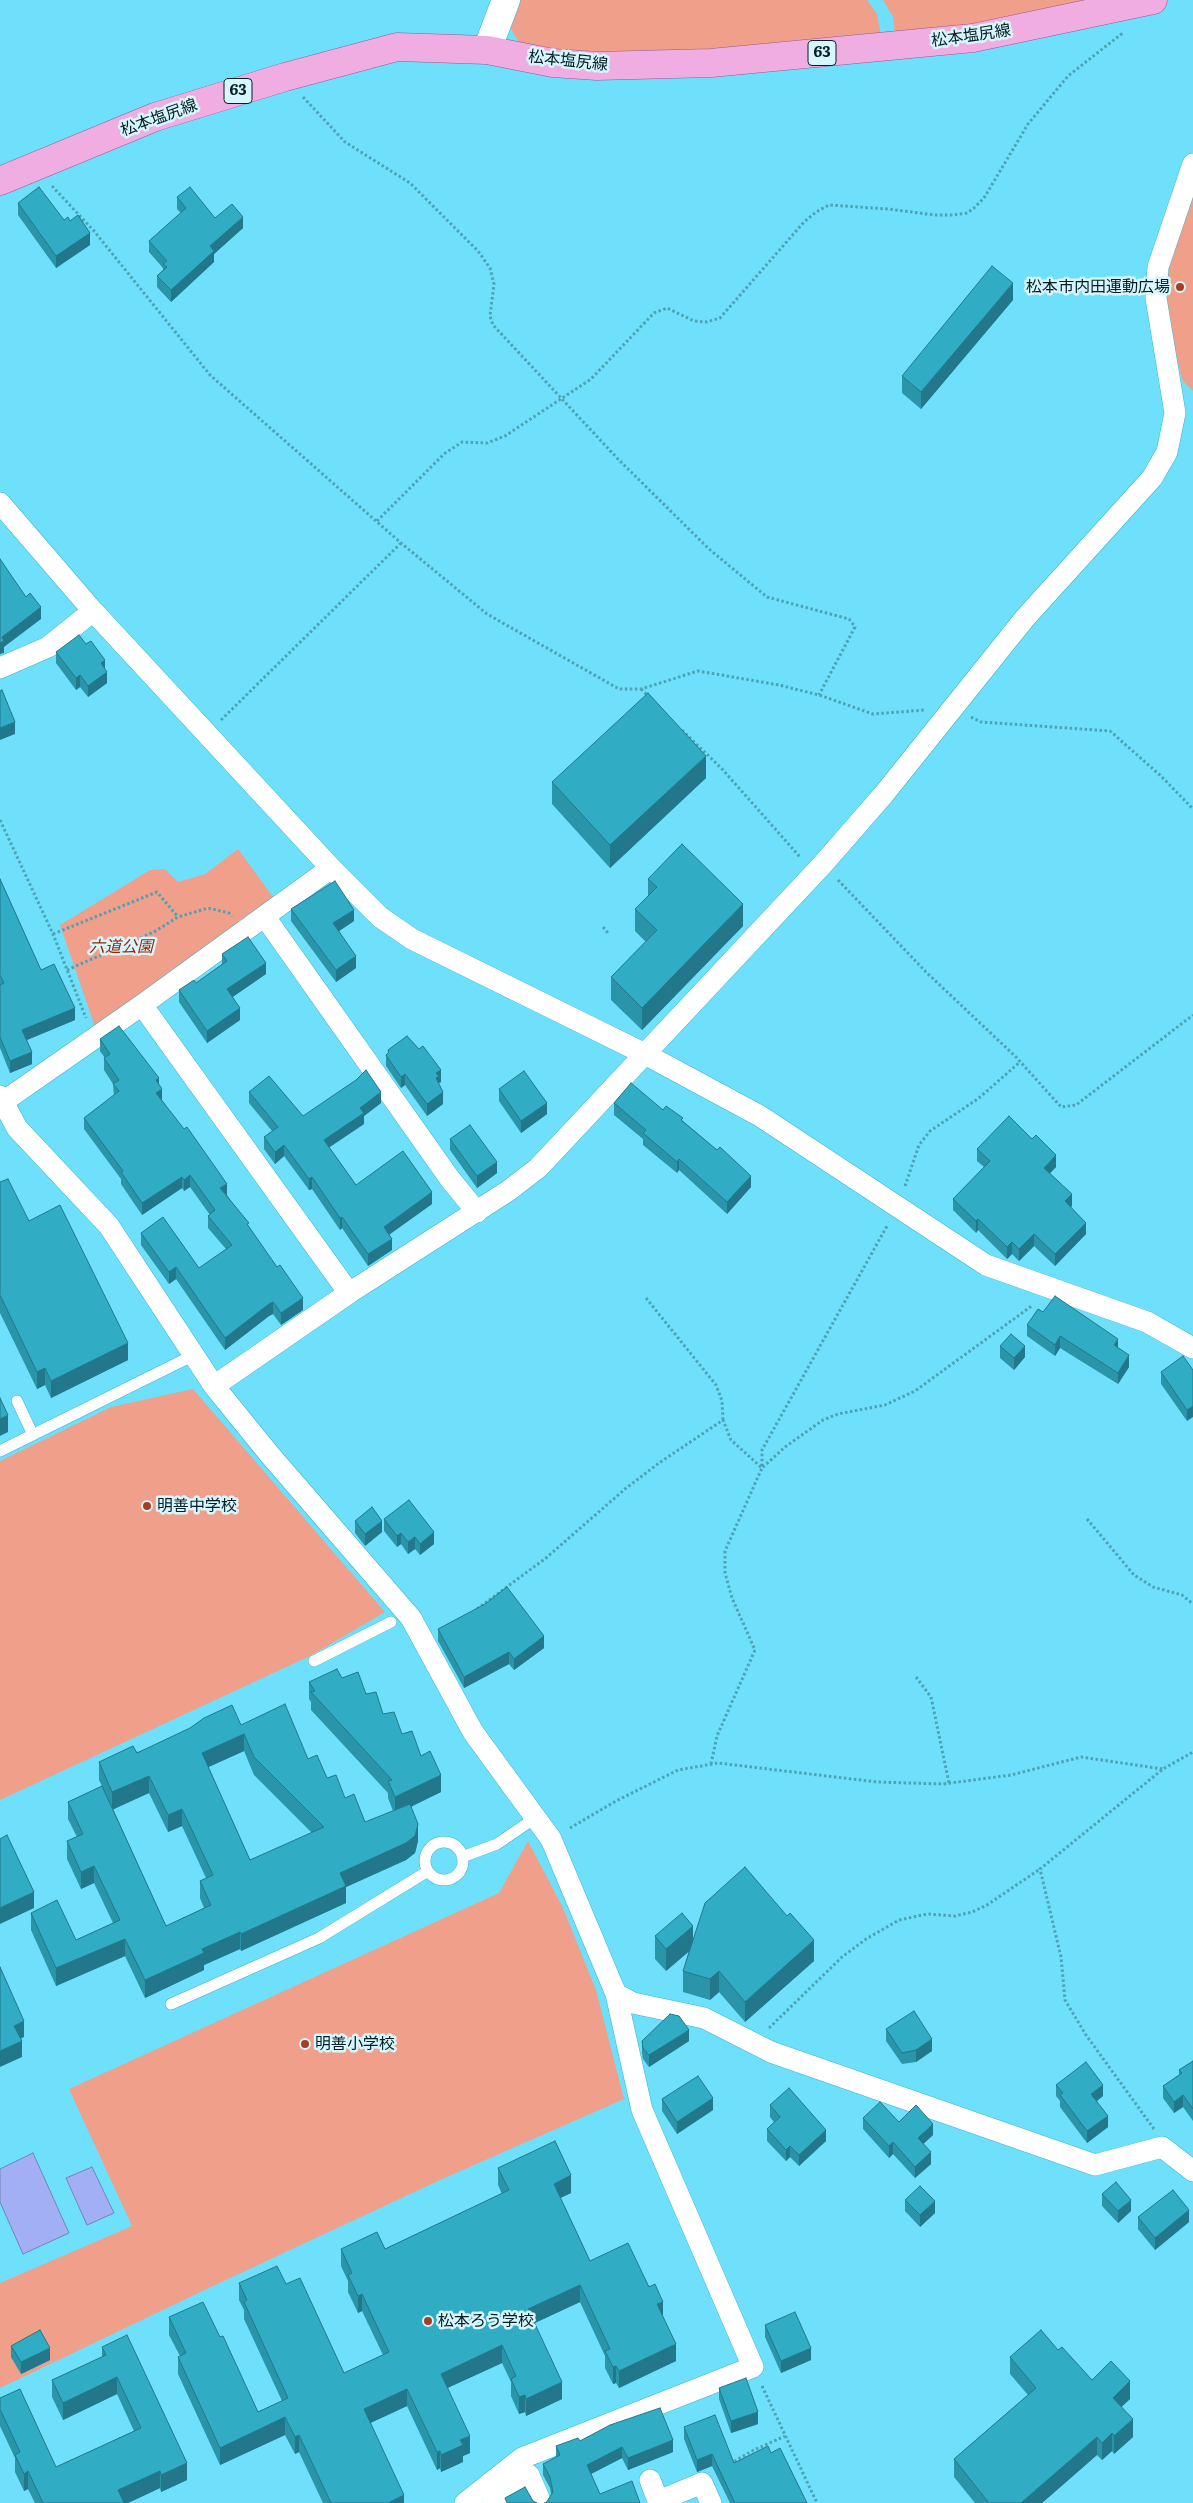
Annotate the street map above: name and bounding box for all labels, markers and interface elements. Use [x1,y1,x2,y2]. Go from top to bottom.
street label: 松本塩尻線 [930,21,1012,51]
road number: 63 [808,40,836,66]
street label: 松本塩尻線 [527,47,609,75]
road number: 63 [224,78,252,104]
street label: 松本塩尻線 [118,95,200,141]
place label: 松本市内田運動広場 [1026,277,1170,297]
marker: 松本市内田運動広場 [1174,281,1186,293]
park label: 六道公園 [89,937,153,957]
place label: 明善中学校 [157,1496,237,1516]
marker: 明善中学校 [141,1500,153,1512]
place label: 明善小学校 [315,2034,395,2054]
marker: 明善小学校 [299,2038,311,2050]
place label: 松本ろう学校 [438,2311,534,2331]
marker: 松本ろう学校 [422,2315,434,2327]

